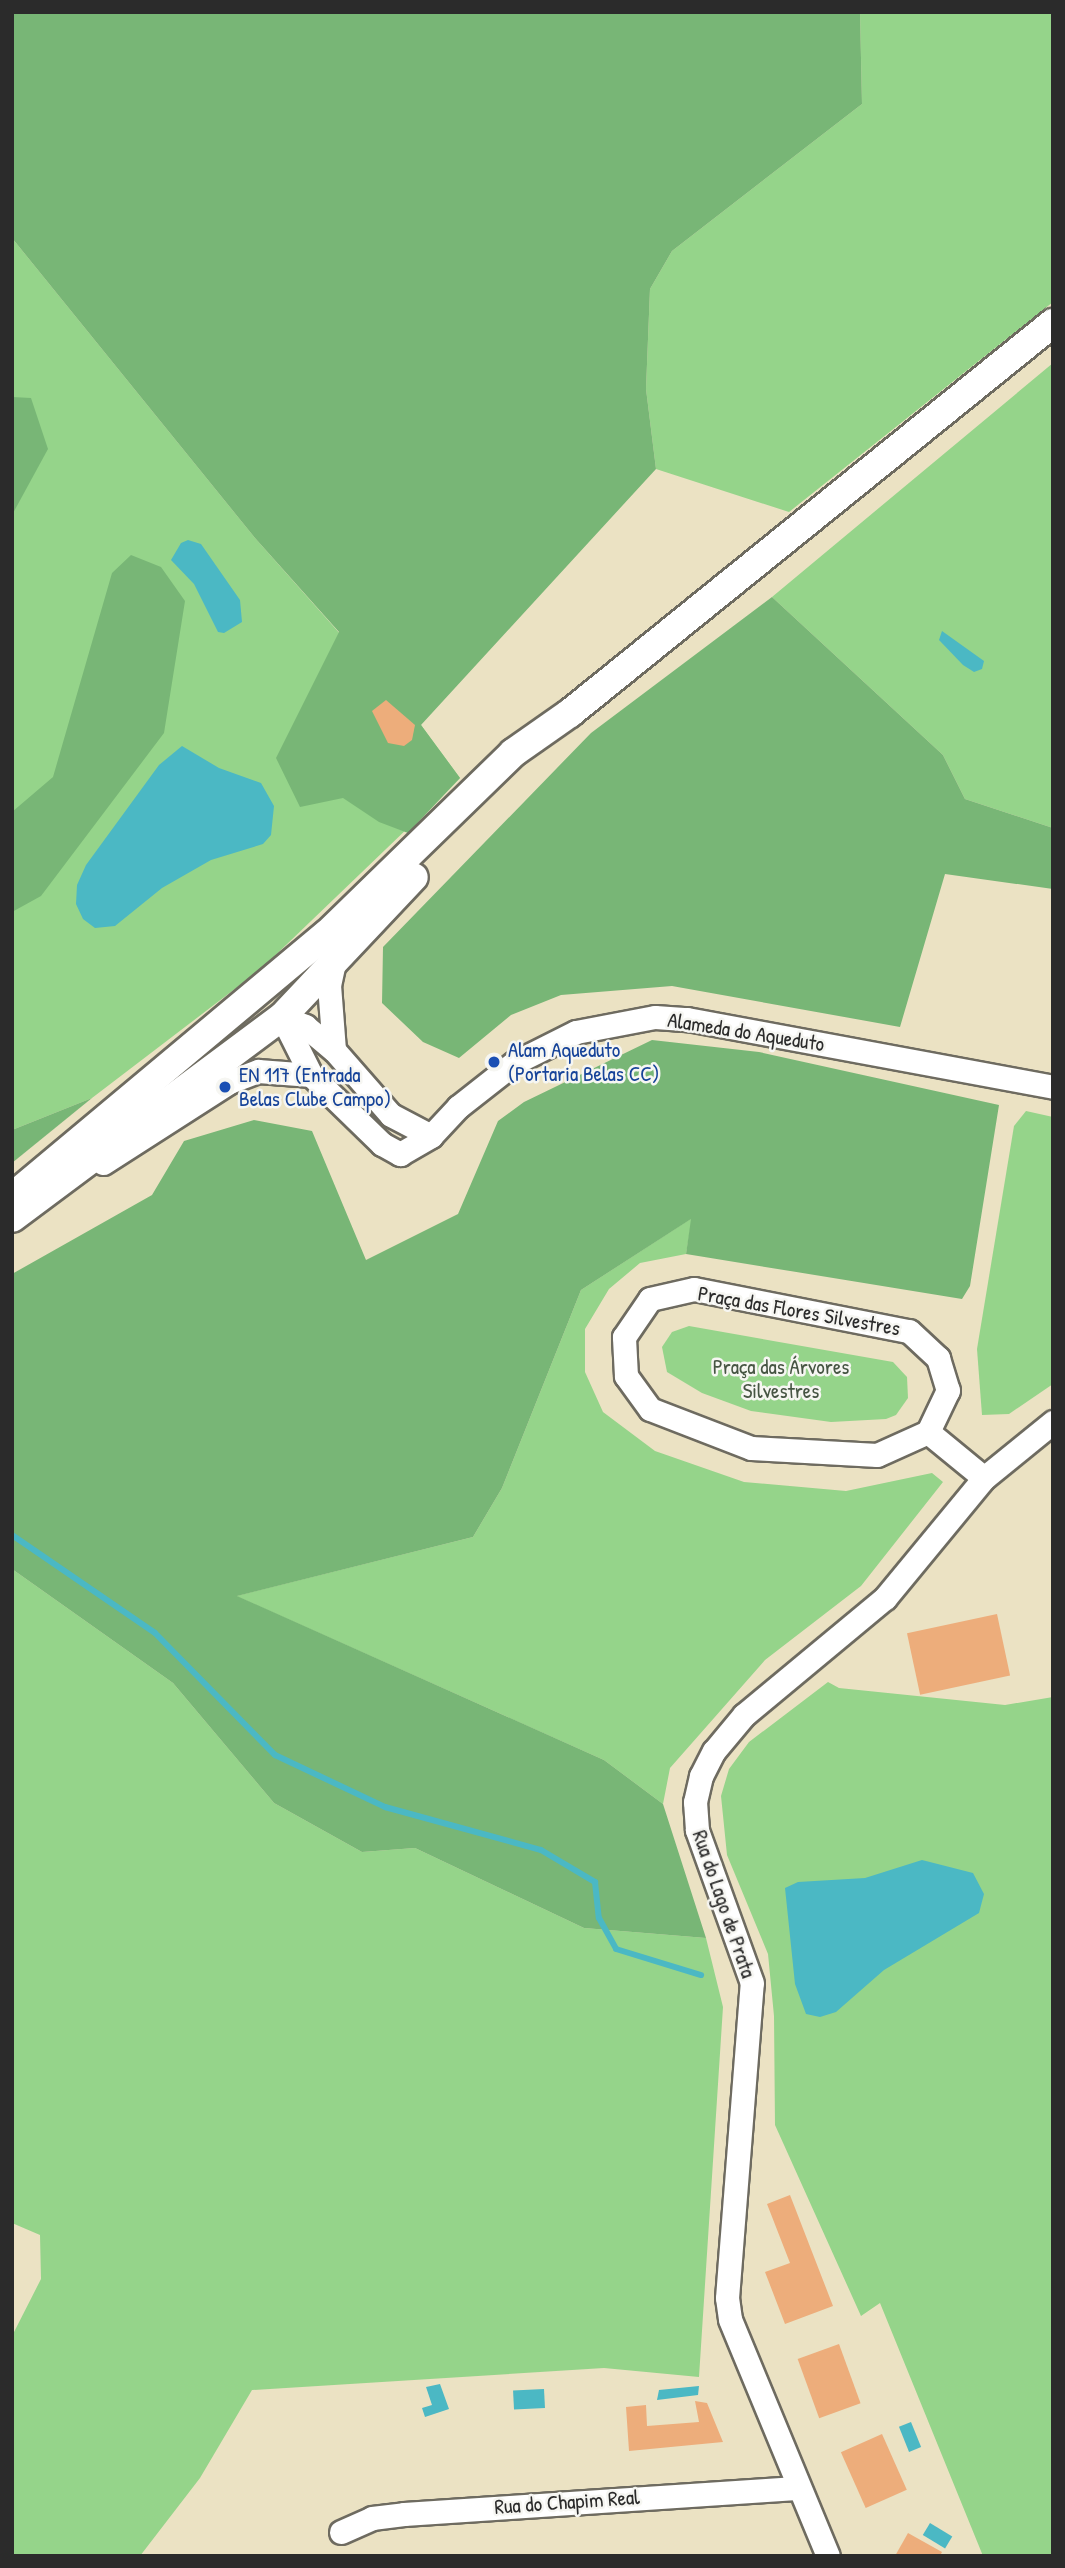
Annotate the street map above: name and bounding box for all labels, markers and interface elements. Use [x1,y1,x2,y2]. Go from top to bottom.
street label: Alameda do Aqueduto [666,1007,826,1057]
place label: Alam Aqueduto (Portaria Belas CC) [508,1037,659,1087]
marker: Alam Aqueduto (Portaria Belas CC) [486,1054,502,1070]
place label: EN 117 (Entrada Belas Clube Campo) [239,1062,391,1112]
marker: EN 117 (Entrada Belas Clube Campo) [217,1079,233,1095]
street label: Praça das Flores Silvestres [696,1281,902,1341]
park label: Praça das Árvores Silvestres [713,1354,849,1404]
street label: Rua do Lago de Prata [687,1827,761,1981]
street label: Rua do Chapim Real [494,2484,640,2520]

